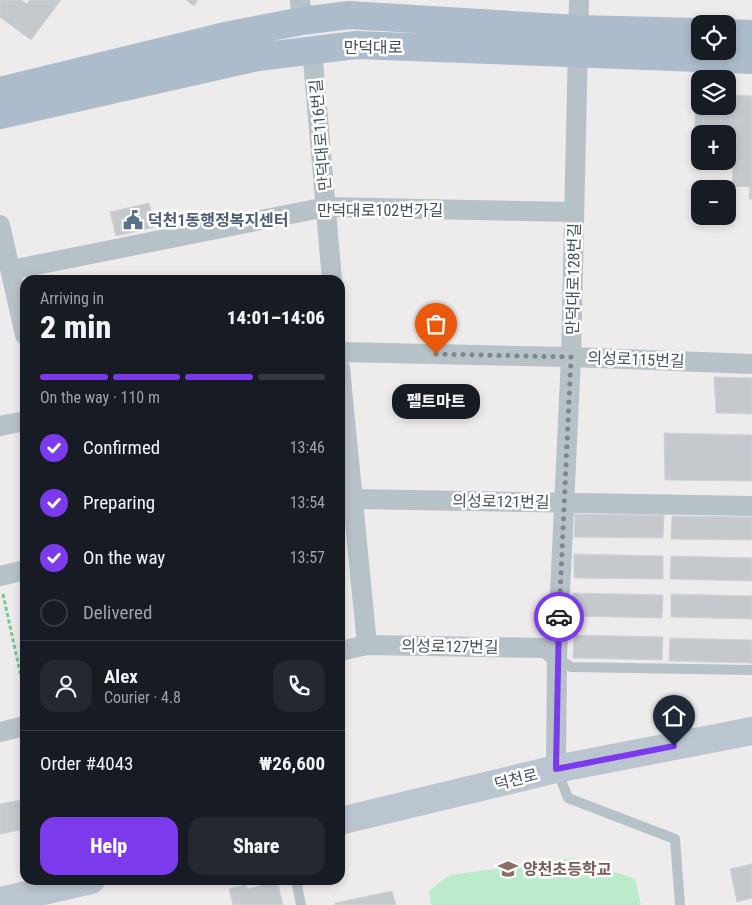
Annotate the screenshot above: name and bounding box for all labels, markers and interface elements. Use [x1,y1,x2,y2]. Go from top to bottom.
map controls [691,15,736,225]
button: locate [691,15,736,60]
street label: 만덕대로 [344,38,403,57]
button: layers [691,70,736,115]
street label: 만덕대로116번길 [306,78,335,192]
button: + [691,125,736,170]
button: − [691,180,736,225]
street label: 만덕대로102번가길 [317,201,443,220]
public building icon: 덕천1동행정복지센터 [122,209,144,231]
place label: 덕천1동행정복지센터 [148,211,289,230]
street label: 만덕대로128번길 [563,223,584,335]
text: Arriving in [40,289,104,308]
pin [415,303,457,354]
text: 14:01–14:06 [227,306,325,329]
text: 2 min [40,308,111,346]
icon: bag [422,310,450,338]
street label: 의성로115번길 [587,348,685,371]
callout: 펠트마트 [392,384,480,419]
text: On the way · 110 m [40,388,160,407]
text: 펠트마트 [407,392,465,411]
icon: check [40,434,68,462]
text: Confirmed [83,436,160,459]
text: 13:46 [290,438,325,457]
icon: check [40,489,68,517]
text: Preparing [83,491,155,514]
street label: 의성로121번길 [452,491,550,512]
text: 13:54 [290,493,325,512]
icon: check [40,544,68,572]
text: On the way [83,546,165,569]
text: 13:57 [290,548,325,567]
courier [534,592,584,642]
text: Delivered [83,601,152,624]
icon: car [545,603,573,631]
street label: 의성로127번길 [401,636,499,657]
button: person [40,660,92,712]
button: phone [273,660,325,712]
text: Alex [104,665,138,688]
text: Courier · 4.8 [104,688,181,707]
pin [653,695,695,746]
icon: home [660,702,688,730]
text: Order #4043 [40,752,133,775]
text: ₩26,600 [259,752,325,775]
street label: 덕천로 [492,765,540,794]
button: Help [40,817,178,875]
button: Share [188,817,325,875]
school or university icon: 양천초등학교 [497,858,519,880]
place label: 양천초등학교 [523,860,612,879]

